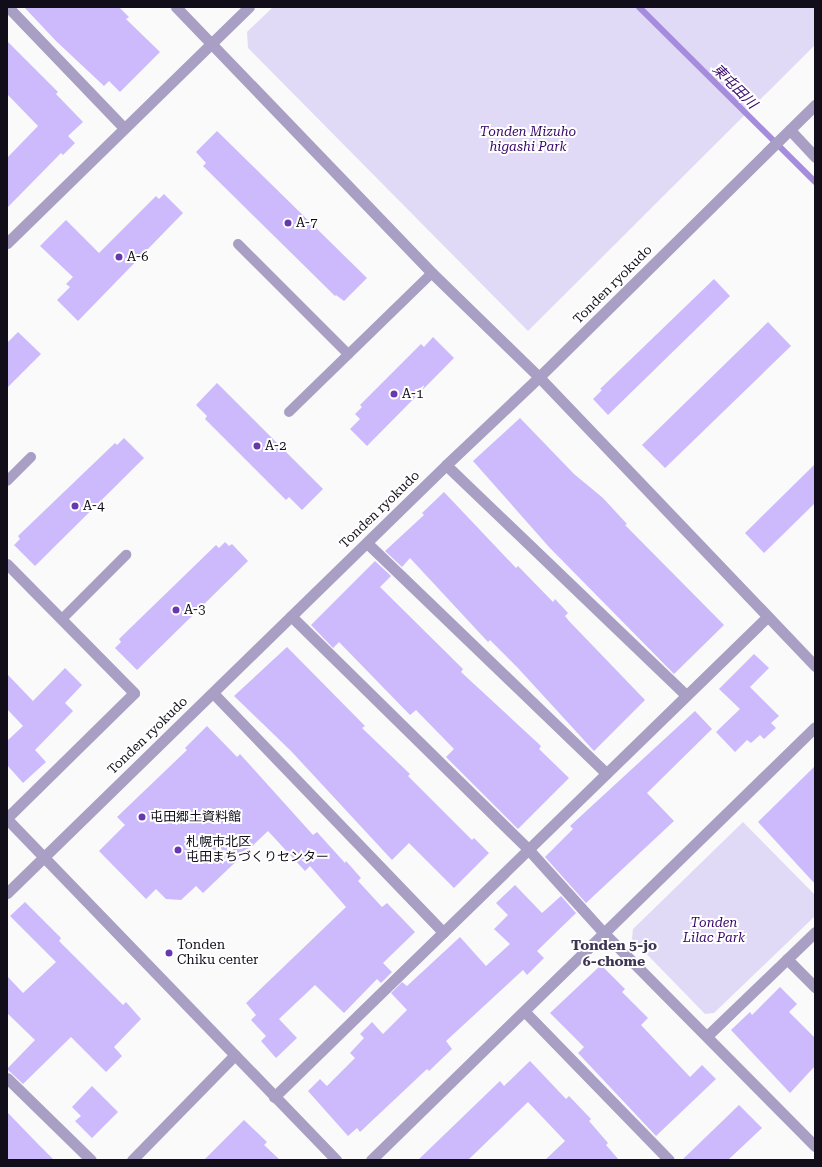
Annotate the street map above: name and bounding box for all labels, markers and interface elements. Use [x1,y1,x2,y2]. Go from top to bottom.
water label: 東屯田川 [709,60,761,112]
park label: Tonden Mizuho higashi Park [480,125,576,156]
place label: A-7 [296,215,318,231]
marker: A-7 [283,218,293,228]
street label: Tonden ryokudo [570,242,656,328]
place label: A-6 [127,249,149,265]
marker: A-6 [114,252,124,262]
place label: A-1 [402,386,424,402]
marker: A-1 [389,389,399,399]
place label: A-2 [265,438,287,454]
marker: A-2 [252,441,262,451]
street label: Tonden ryokudo [337,468,423,552]
place label: A-4 [83,498,105,514]
marker: A-4 [70,501,80,511]
place label: A-3 [184,602,206,618]
marker: A-3 [171,605,181,615]
street label: Tonden ryokudo [105,694,191,778]
place label: 屯田郷土資料館 [150,809,241,825]
marker: 屯田郷土資料館 [137,812,147,822]
place label: 札幌市北区 屯田まちづくりセンター [186,835,329,866]
marker: 札幌市北区 屯田まちづくりセンター [173,845,183,855]
park label: Tonden Lilac Park [683,916,745,947]
district label: Tonden 5-jo 6-chome [571,937,657,970]
place label: Tonden Chiku center [177,938,258,969]
marker: Tonden Chiku center [164,948,174,958]

